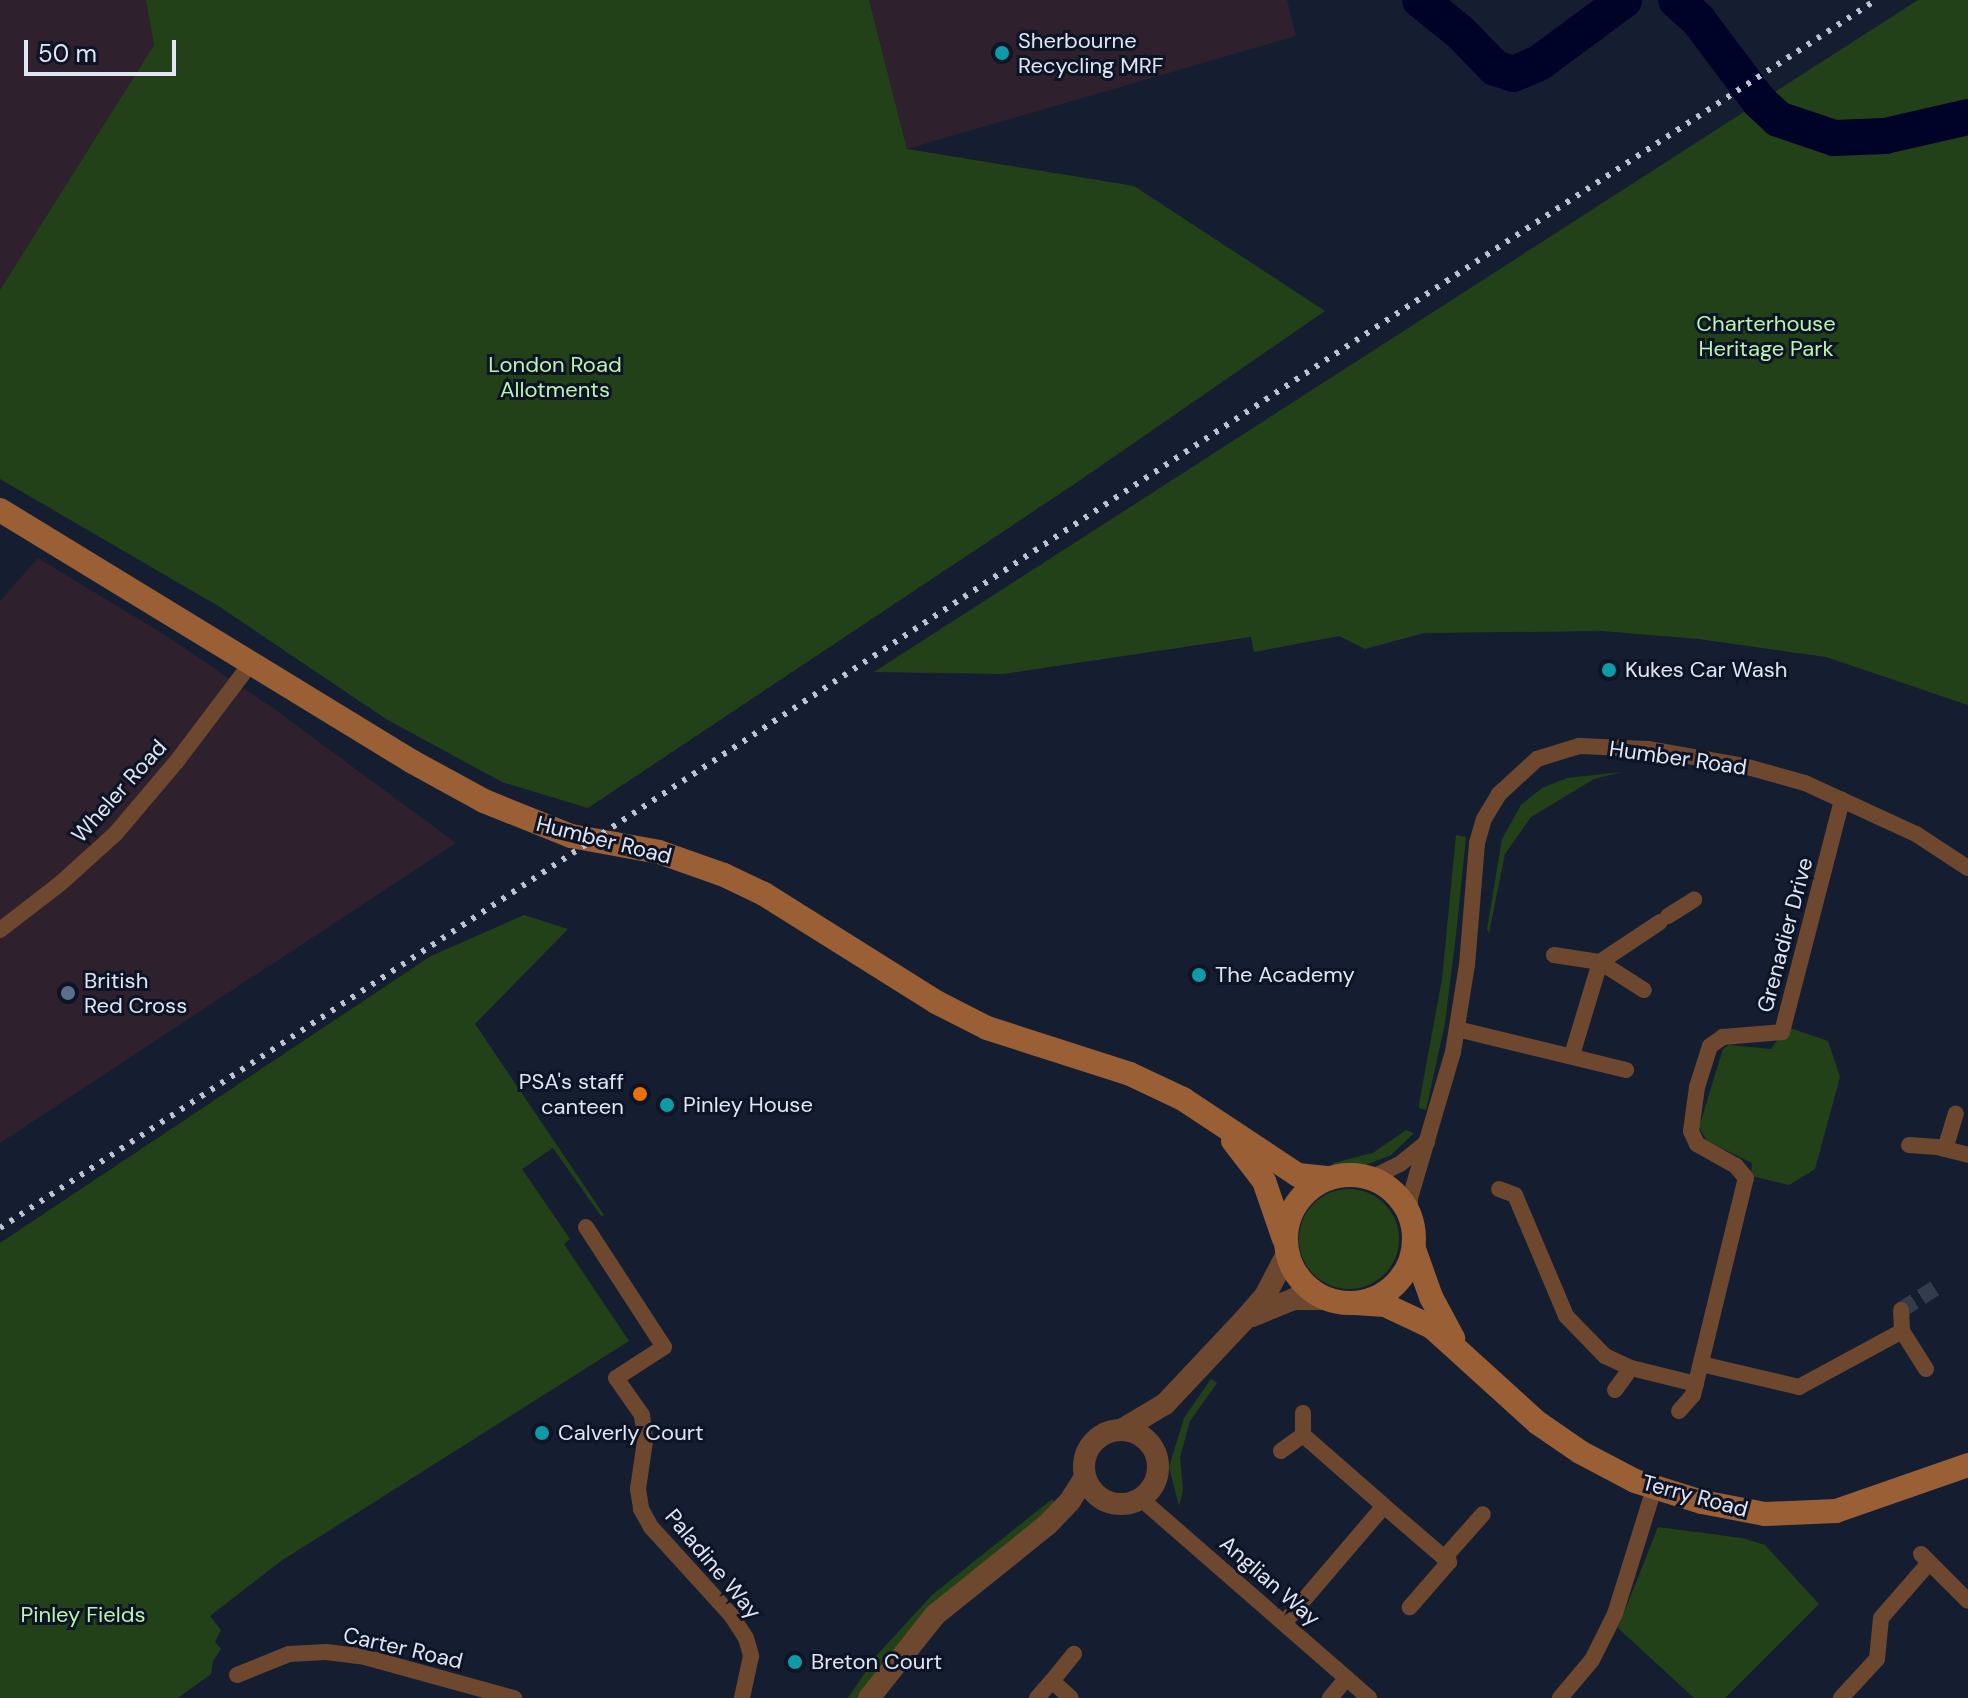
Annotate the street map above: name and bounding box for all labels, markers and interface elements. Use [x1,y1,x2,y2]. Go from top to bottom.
scale bar [28,24,180,74]
place label: Sherbourne Recycling MRF [1018,27,1164,78]
text: 50 m [38,38,97,69]
marker: Sherbourne Recycling MRF [993,44,1011,62]
park label: Charterhouse Heritage Park [1696,310,1836,362]
park label: London Road Allotments [488,351,622,402]
place label: Kukes Car Wash [1625,657,1787,683]
marker: Kukes Car Wash [1600,661,1618,679]
street label: Wheler Road [66,734,172,848]
street label: Humber Road [1608,735,1748,781]
street label: Humber Road [534,810,674,870]
street label: Grenadier Drive [1752,855,1818,1015]
place label: The Academy [1215,962,1355,988]
marker: The Academy [1190,966,1208,984]
place label: British Red Cross [84,967,187,1018]
marker: British Red Cross [59,984,77,1002]
place label: PSA's staff canteen [519,1068,624,1120]
marker: PSA's staff canteen [631,1085,649,1103]
place label: Pinley House [683,1092,813,1118]
marker: Pinley House [658,1096,676,1114]
place label: Calverly Court [558,1420,704,1446]
marker: Calverly Court [533,1424,551,1442]
street label: Terry Road [1639,1469,1751,1523]
street label: Paladine Way [659,1504,767,1624]
street label: Anglian Way [1214,1530,1326,1632]
park label: Pinley Fields [20,1602,146,1628]
street label: Carter Road [341,1621,465,1675]
place label: Breton Court [811,1649,942,1675]
marker: Breton Court [786,1653,804,1671]

